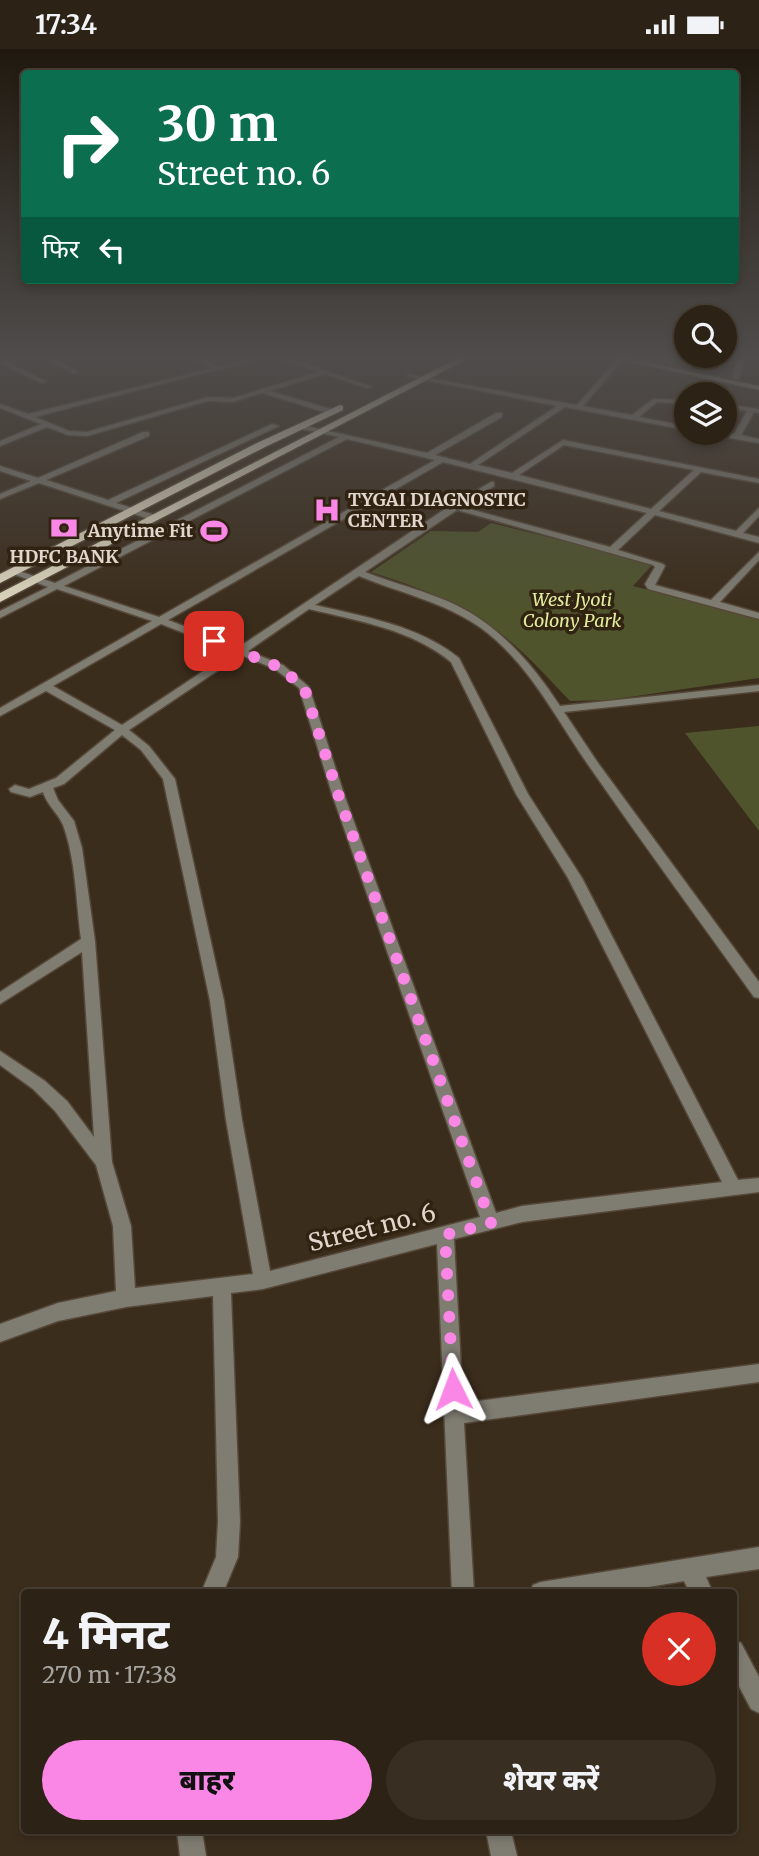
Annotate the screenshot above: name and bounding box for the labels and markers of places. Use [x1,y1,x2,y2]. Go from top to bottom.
place label: TYGAI DIAGNOSTIC CENTER [348,488,526,532]
hospital icon: TYGAI DIAGNOSTIC CENTER [312,495,342,525]
bank icon: HDFC BANK [49,513,79,543]
sports icon: Anytime Fit [199,516,229,546]
place label: Anytime Fit [87,519,194,542]
place label: HDFC BANK [10,545,119,568]
pin [184,611,244,671]

